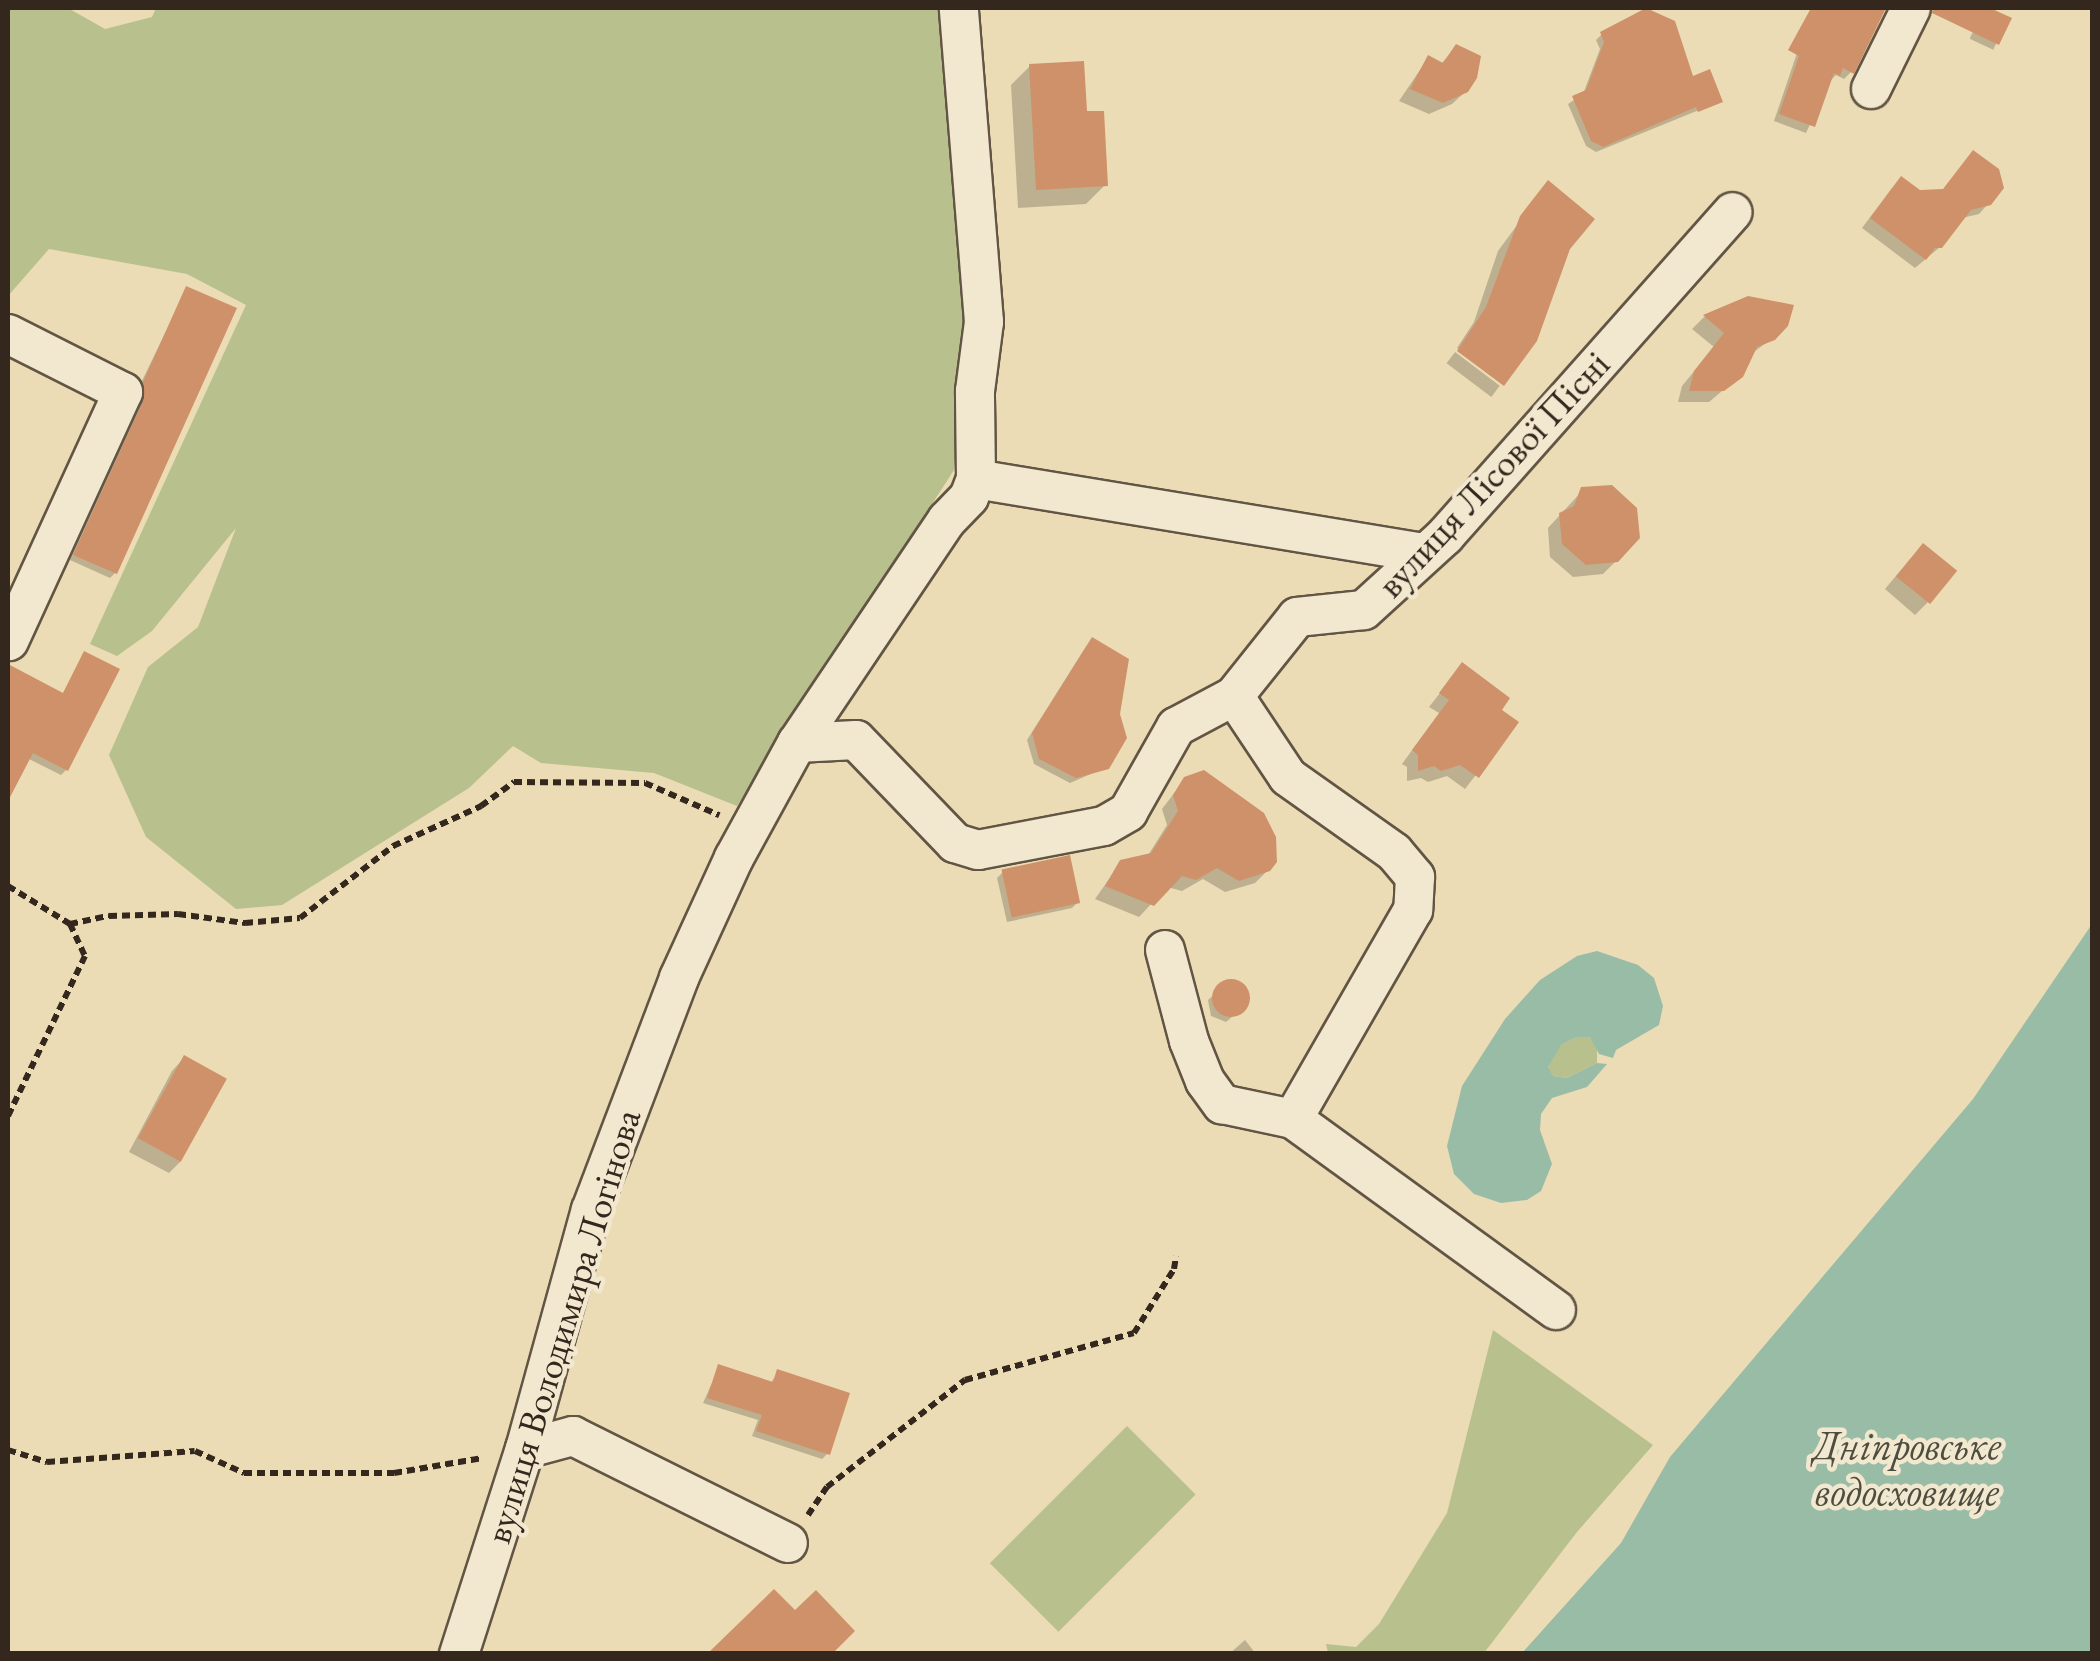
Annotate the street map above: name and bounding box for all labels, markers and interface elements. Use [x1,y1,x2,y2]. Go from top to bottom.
street label: вулиця Лісової Пісні [1367,341,1619,607]
street label: вулиця Володимира Логінова [474,1104,650,1548]
water label: Дніпровське водосховище [1813,1421,2001,1515]

